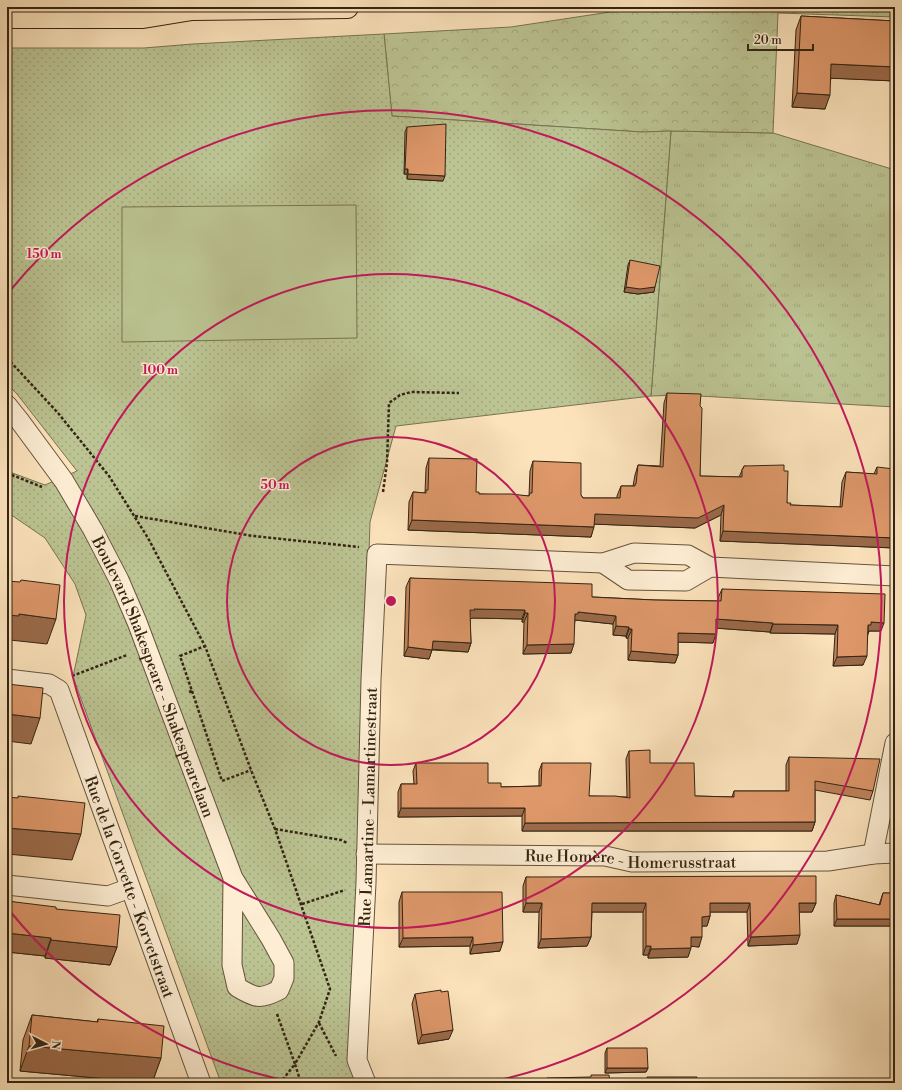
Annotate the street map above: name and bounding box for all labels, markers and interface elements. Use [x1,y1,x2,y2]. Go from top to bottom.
scale bar [748,26,813,52]
text: 20 m [754,33,782,48]
text: 150 m [27,247,61,262]
text: 100 m [142,363,178,378]
text: 50 m [260,478,290,493]
street label: Boulevard Shakespeare - Shakespearelaan [87,532,219,821]
centre of rings [384,594,398,608]
street label: Rue Lamartine - Lamartinestraat [355,687,382,927]
street label: Rue de la Corvette - Korvetstraat [80,773,179,1001]
street label: Rue Homère - Homerusstraat [525,846,737,873]
north arrow [26,1024,66,1064]
text: N [48,1040,62,1050]

